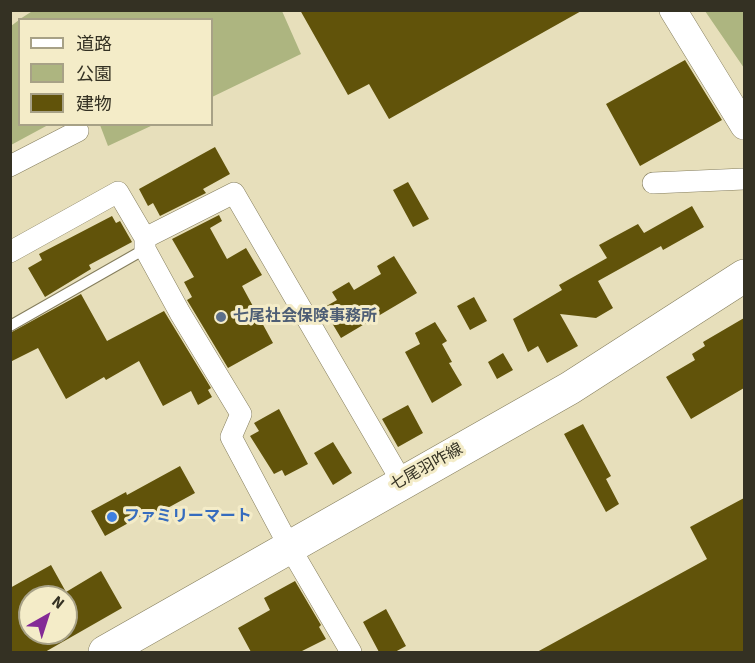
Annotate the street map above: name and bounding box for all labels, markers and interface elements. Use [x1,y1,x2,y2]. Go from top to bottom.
legend [18,18,213,126]
text: 道路 [76,32,112,57]
text: 公園 [76,62,112,87]
text: 建物 [76,92,112,117]
place label: 七尾社会保険事務所 [233,307,377,327]
marker: 七尾社会保険事務所 [214,310,228,324]
street label: 七尾羽咋線 [387,440,467,496]
place label: ファミリーマート [124,507,252,527]
marker: ファミリーマート [105,510,119,524]
north arrow [18,585,78,645]
text: N [47,591,69,614]

